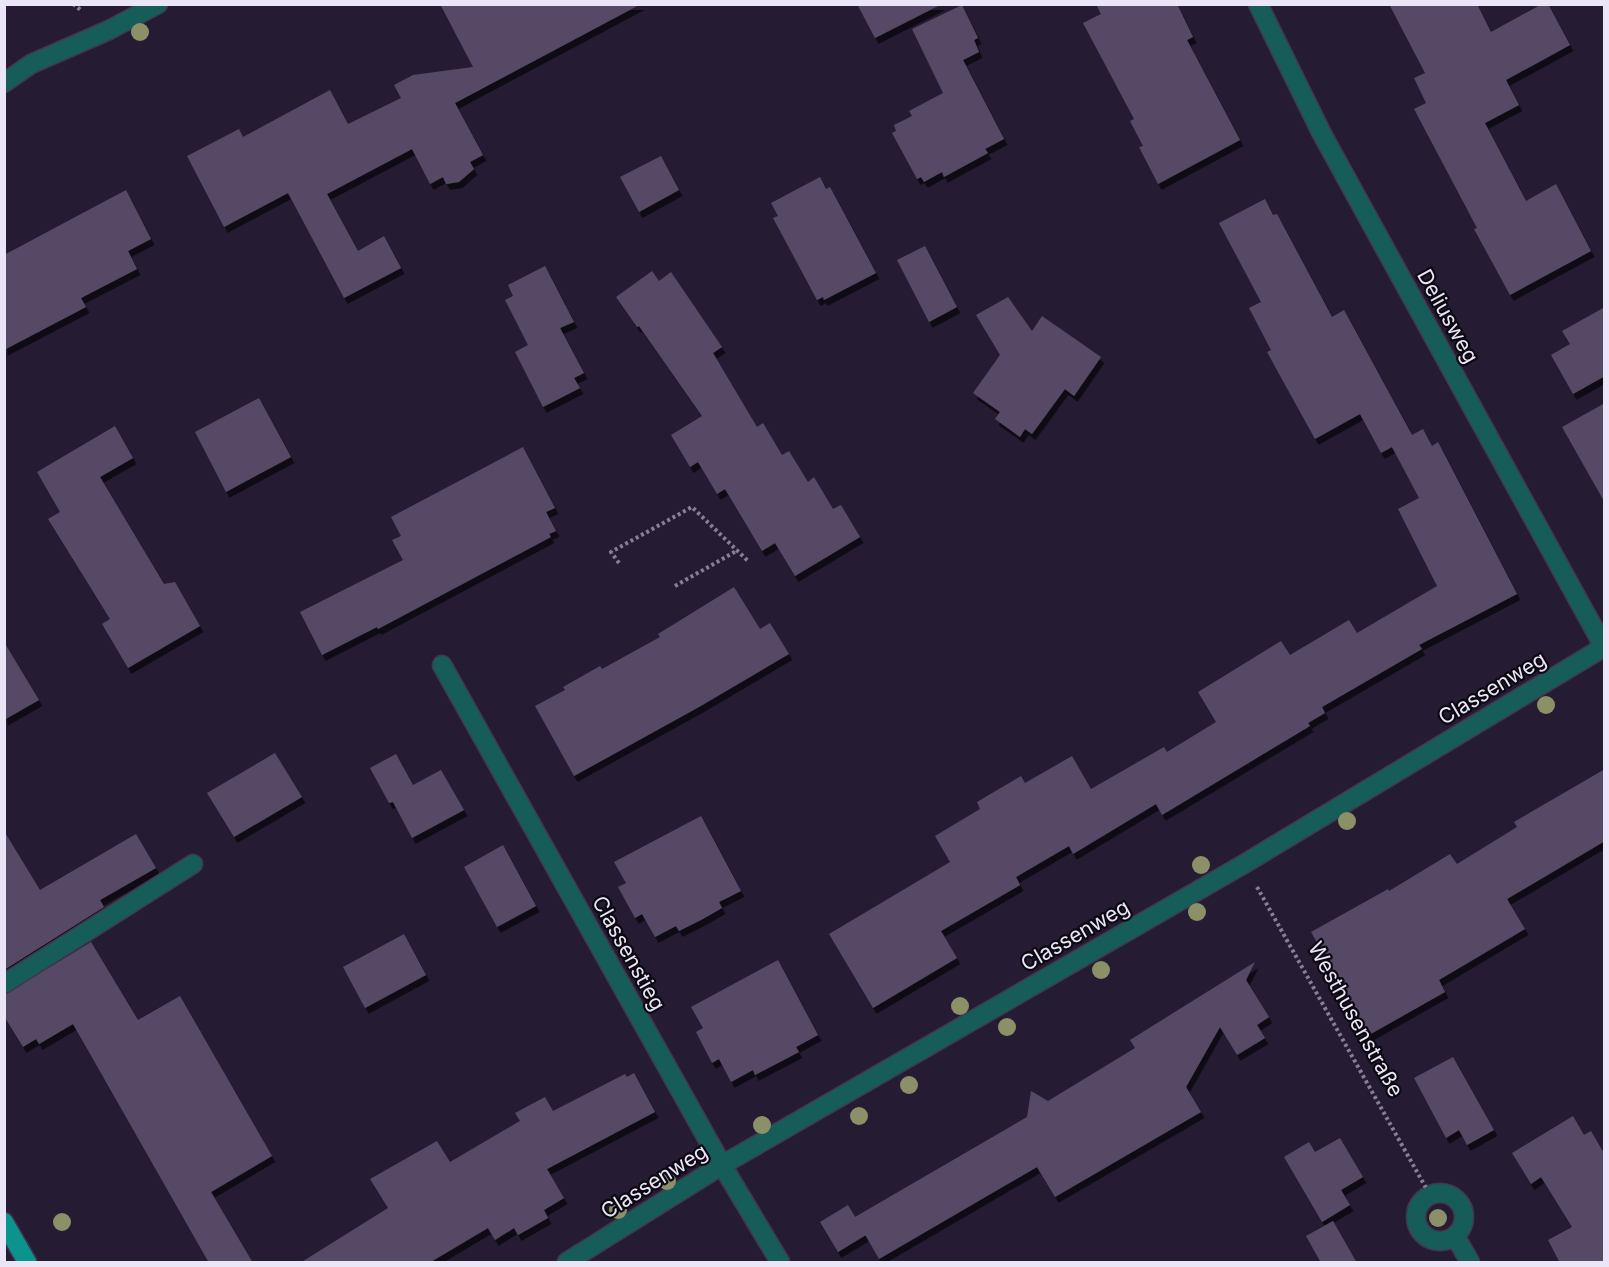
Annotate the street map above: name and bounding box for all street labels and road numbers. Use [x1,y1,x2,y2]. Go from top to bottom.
street label: Deliusweg [1412,265,1484,367]
street label: Classenweg [1434,646,1550,730]
street label: Classenstieg [587,891,671,1015]
street label: Classenweg [1016,894,1134,976]
street label: Westhusenstraße [1303,937,1409,1101]
street label: Classenweg [596,1138,712,1224]

